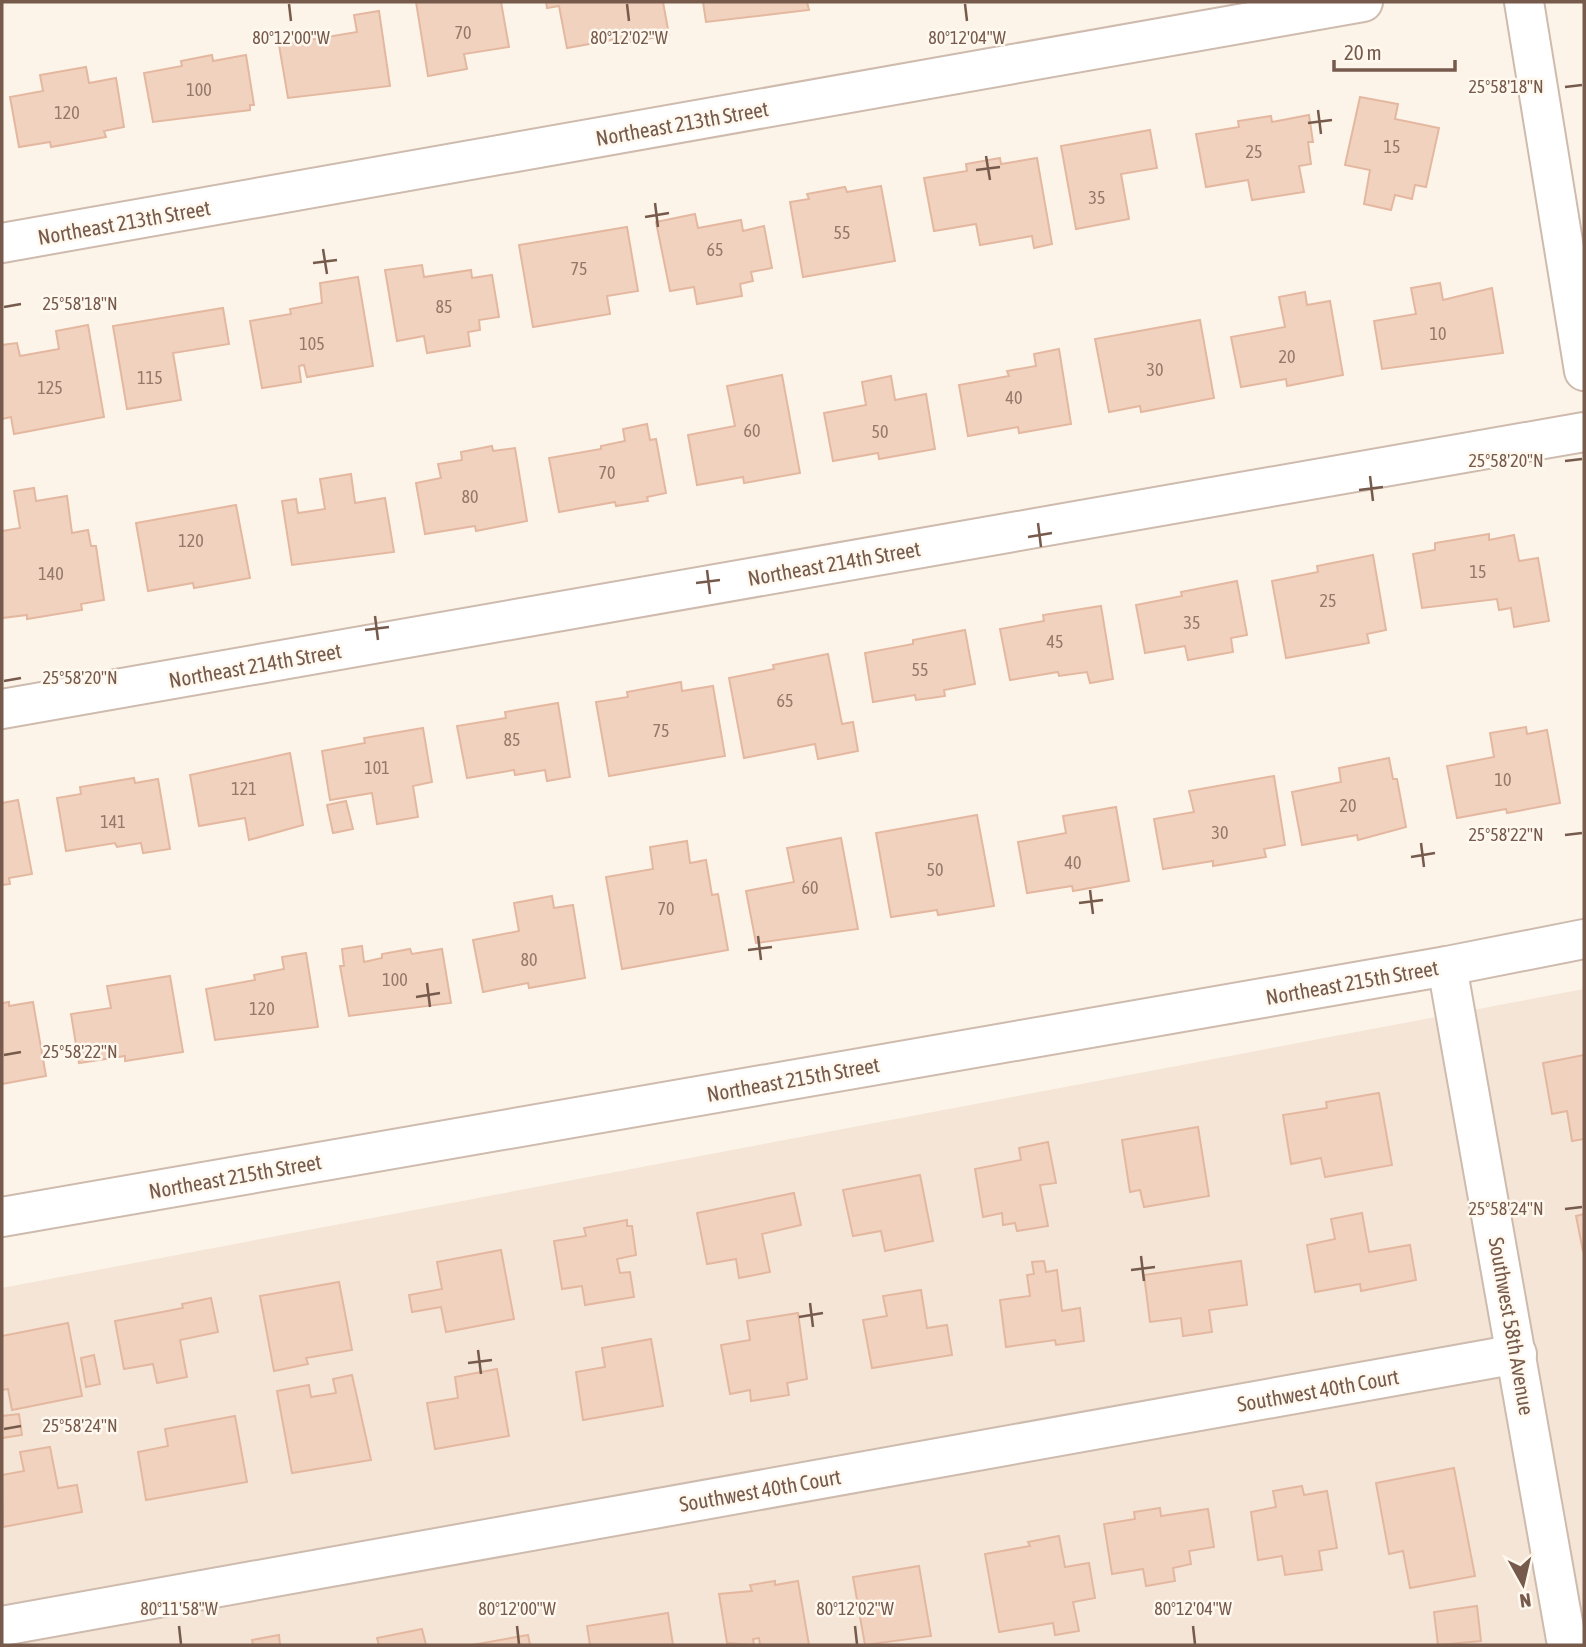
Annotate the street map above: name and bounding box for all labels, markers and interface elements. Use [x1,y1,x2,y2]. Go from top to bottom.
house number: 70 [455,22,471,43]
text: 80°12'00"W [252,27,330,48]
text: 80°12'02"W [590,27,668,48]
text: 80°12'04"W [928,27,1006,48]
scale bar [1334,28,1455,72]
text: 20 m [1344,40,1382,64]
text: 25°58'18"N [1468,76,1544,97]
house number: 100 [186,79,212,100]
street label: Northeast 213th Street [594,96,770,150]
house number: 120 [54,102,80,123]
house number: 15 [1384,136,1400,157]
house number: 25 [1246,141,1262,162]
house number: 35 [1089,187,1105,208]
street label: Northeast 213th Street [36,195,212,249]
house number: 55 [834,222,850,243]
house number: 65 [707,239,723,260]
house number: 75 [571,258,587,279]
text: 25°58'18"N [42,293,118,314]
house number: 85 [436,296,452,317]
house number: 10 [1430,323,1446,344]
house number: 105 [299,333,325,354]
house number: 20 [1279,346,1295,367]
house number: 30 [1147,359,1163,380]
house number: 115 [137,367,163,388]
house number: 125 [37,377,63,398]
house number: 40 [1006,387,1022,408]
house number: 60 [744,420,760,441]
house number: 50 [872,421,888,442]
text: 25°58'20"N [1468,450,1544,471]
house number: 70 [599,462,615,483]
house number: 80 [462,486,478,507]
house number: 120 [178,530,204,551]
street label: Northeast 214th Street [746,536,922,590]
house number: 15 [1470,561,1486,582]
house number: 140 [38,563,64,584]
house number: 25 [1320,590,1336,611]
house number: 35 [1184,612,1200,633]
house number: 45 [1047,631,1063,652]
street label: Northeast 214th Street [167,638,343,692]
house number: 55 [912,659,928,680]
text: 25°58'20"N [42,667,118,688]
house number: 65 [777,690,793,711]
house number: 75 [653,720,669,741]
house number: 85 [504,729,520,750]
house number: 101 [364,757,390,778]
house number: 10 [1495,769,1511,790]
house number: 121 [231,778,257,799]
house number: 20 [1340,795,1356,816]
house number: 141 [100,811,126,832]
house number: 30 [1212,822,1228,843]
text: 25°58'22"N [1468,824,1544,845]
house number: 40 [1065,852,1081,873]
house number: 50 [927,859,943,880]
house number: 60 [802,877,818,898]
house number: 70 [658,898,674,919]
house number: 80 [521,949,537,970]
street label: Northeast 215th Street [1264,955,1440,1009]
house number: 100 [382,969,408,990]
house number: 120 [249,998,275,1019]
text: 25°58'22"N [42,1041,118,1062]
street label: Northeast 215th Street [705,1052,881,1106]
street label: Northeast 215th Street [147,1149,323,1203]
text: 25°58'24"N [1468,1198,1544,1219]
street label: Southwest 58th Avenue [1485,1235,1539,1417]
street label: Southwest 40th Court [1235,1364,1401,1416]
text: 25°58'24"N [42,1415,118,1436]
street label: Southwest 40th Court [677,1464,843,1516]
north arrow [1488,1549,1558,1619]
text: N [1518,1589,1532,1613]
text: 80°11'58"W [140,1598,218,1619]
text: 80°12'00"W [478,1598,556,1619]
text: 80°12'02"W [816,1598,894,1619]
text: 80°12'04"W [1154,1598,1232,1619]

